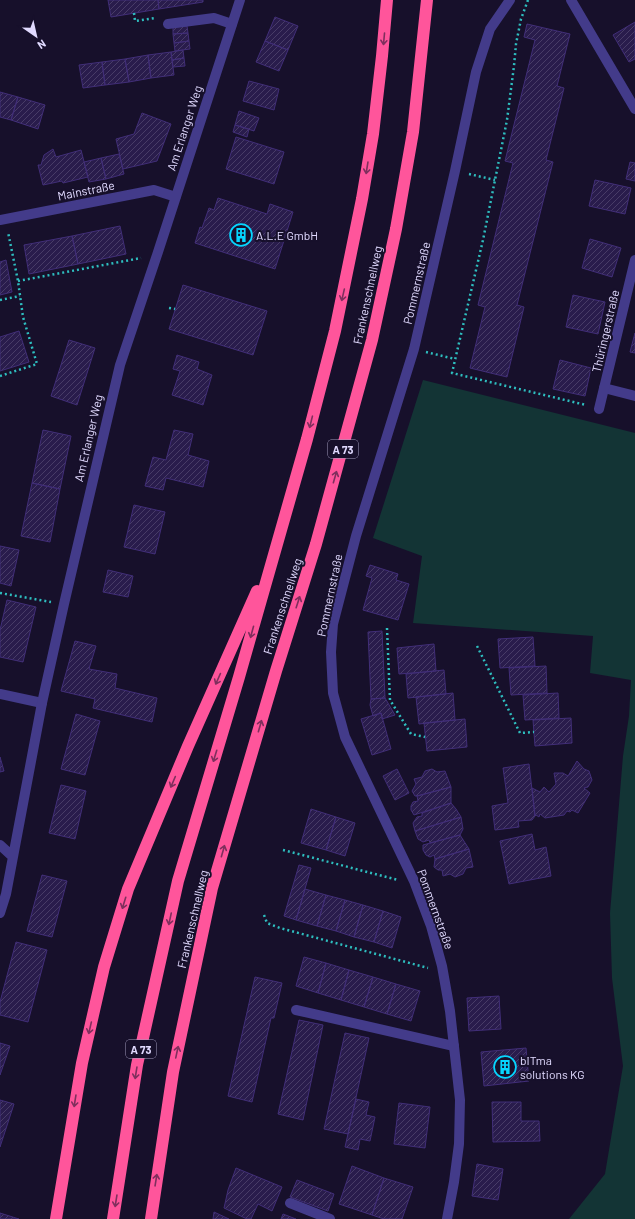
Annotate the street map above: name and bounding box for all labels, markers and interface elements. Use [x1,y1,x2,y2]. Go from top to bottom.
north arrow [16,16,56,56]
one-way arrow [380,32,387,45]
text: N [35,37,49,52]
street label: Am Erlanger Weg [164,84,204,172]
one-way arrow [363,161,371,174]
street label: Mainstraße [56,178,116,202]
building icon: A.L.E GmbH [228,222,254,248]
place label: A.L.E GmbH [256,228,318,242]
street label: Pommernstraße [400,240,432,326]
street label: Frankenschnellweg [350,244,384,346]
street label: Thüringerstraße [589,288,621,374]
one-way arrow [338,289,346,302]
street label: Am Erlanger Weg [71,393,105,483]
one-way arrow [307,415,315,428]
road number: A 73 [328,440,358,458]
one-way arrow [332,471,339,484]
street label: Pommernstraße [313,552,345,638]
street label: Frankenschnellweg [260,556,304,656]
one-way arrow [295,595,302,608]
one-way arrow [248,625,255,638]
one-way arrow [214,672,221,684]
one-way arrow [257,720,264,733]
one-way arrow [211,750,218,763]
one-way arrow [168,776,176,788]
one-way arrow [220,844,227,857]
street label: Pommernstraße [415,867,457,951]
street label: Frankenschnellweg [174,869,210,969]
one-way arrow [120,896,127,909]
one-way arrow [165,912,173,925]
one-way arrow [85,1021,93,1034]
road number: A 73 [126,1040,156,1058]
one-way arrow [173,1046,181,1059]
place label: bITma solutions KG [520,1053,585,1081]
building icon: bITma solutions KG [492,1054,518,1080]
one-way arrow [132,1066,140,1079]
one-way arrow [71,1094,79,1107]
one-way arrow [152,1174,160,1187]
one-way arrow [112,1194,120,1207]

